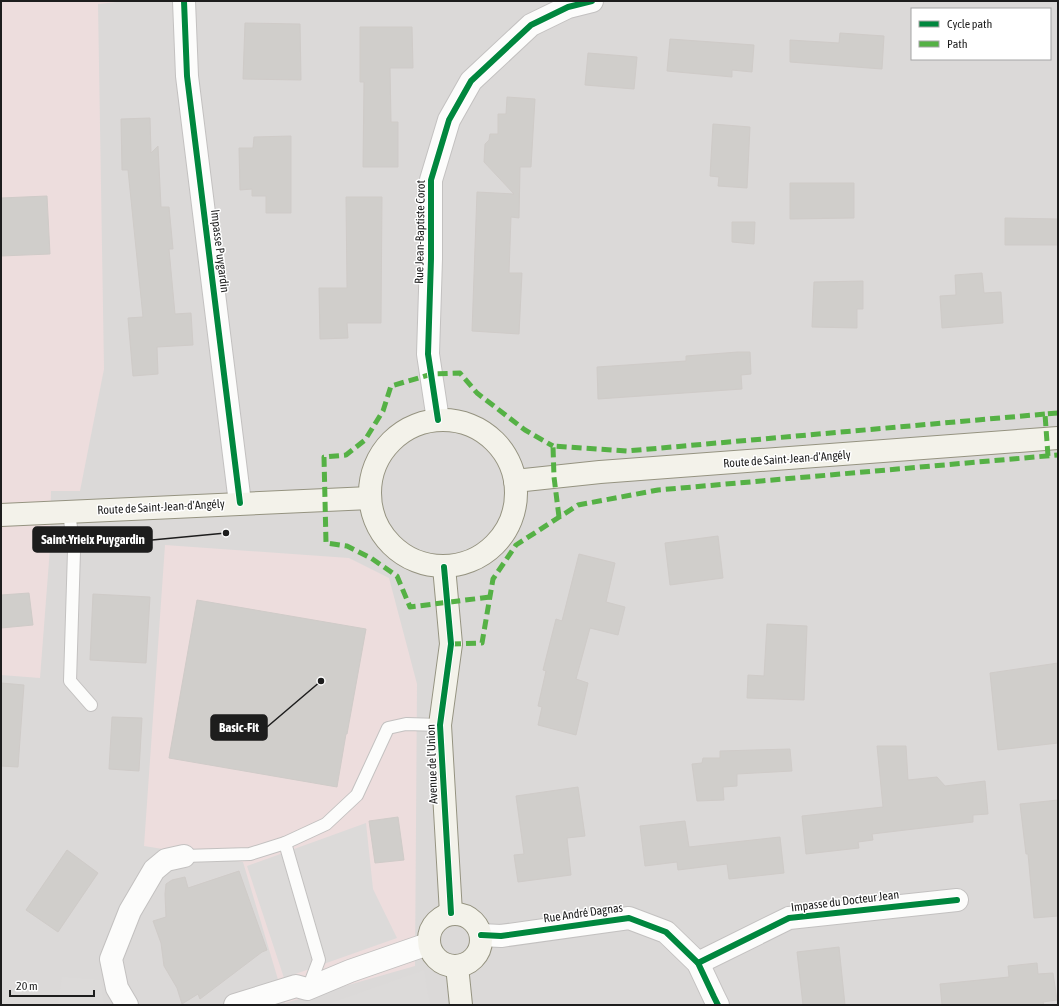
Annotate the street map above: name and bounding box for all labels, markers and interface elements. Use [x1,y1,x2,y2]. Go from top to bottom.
legend [911,8,1051,60]
text: Cycle path [947,17,992,31]
text: Path [947,37,968,51]
street label: Rue Jean-Baptiste Corot [412,179,428,284]
street label: Impasse Puygardin [208,209,232,293]
street label: Route de Saint-Jean-d'Angély [723,448,851,470]
street label: Route de Saint-Jean-d'Angély [97,497,225,517]
callout: Saint-Yrieix Puygardin [33,527,152,552]
text: Saint-Yrieix Puygardin [41,532,145,547]
callout: Basic-Fit [211,715,267,740]
text: Basic-Fit [219,720,259,735]
street label: Avenue de l'Union [424,724,440,804]
street label: Impasse du Docteur Jean [790,887,900,915]
street label: Rue André Dagnas [542,901,624,925]
scale bar [10,972,94,998]
text: 20 m [16,979,38,993]

